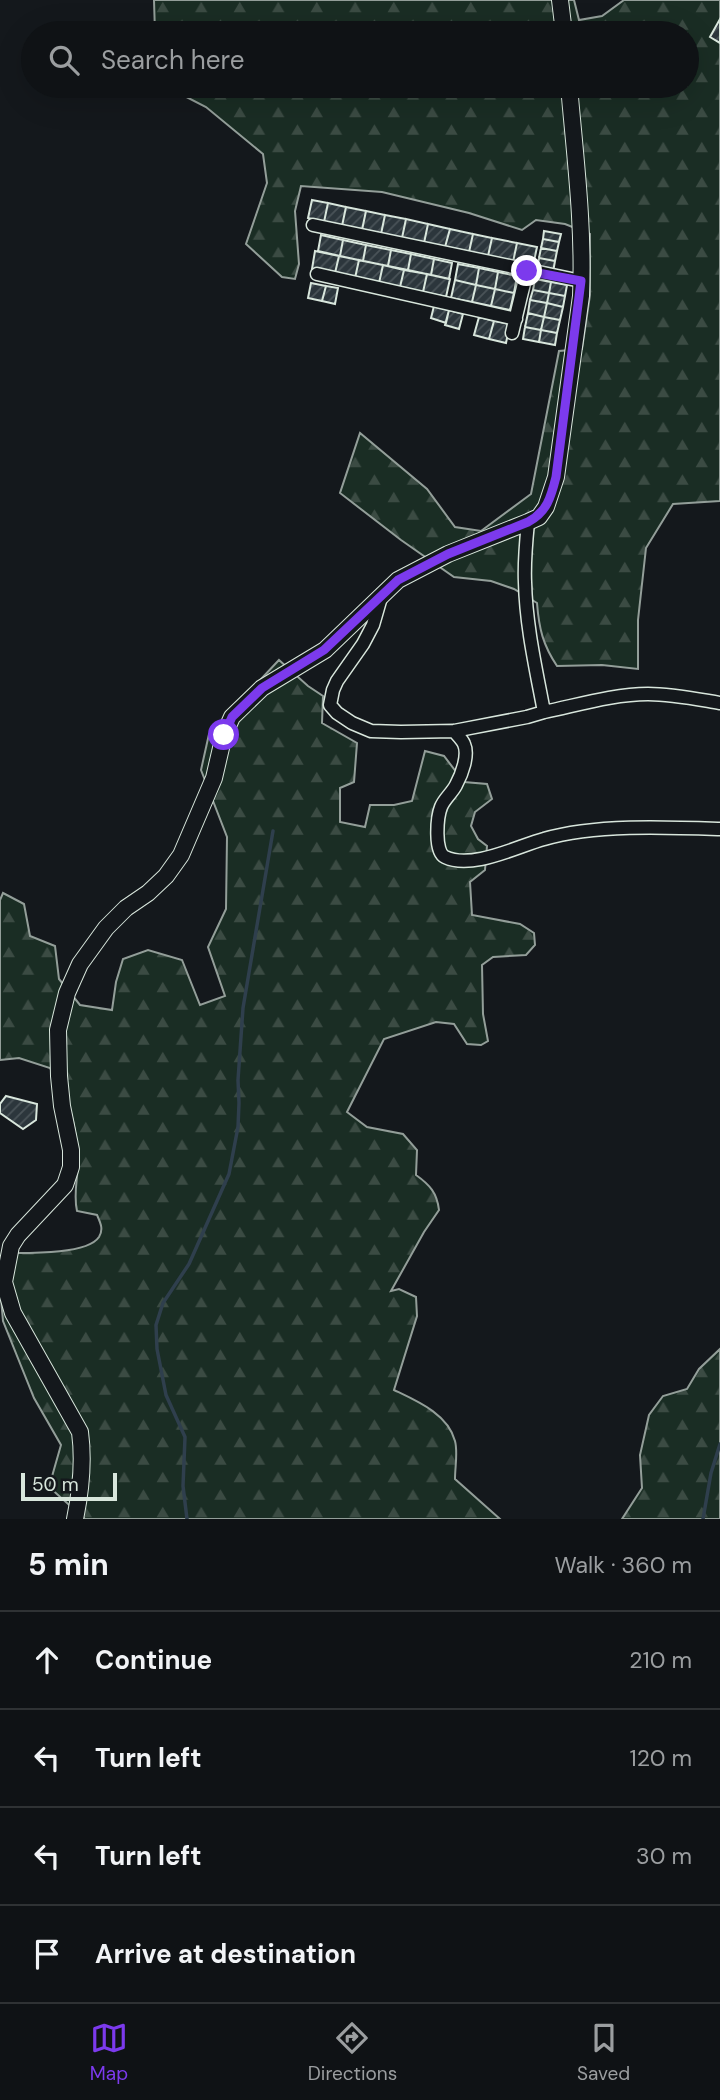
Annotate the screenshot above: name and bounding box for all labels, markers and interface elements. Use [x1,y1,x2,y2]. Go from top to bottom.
search box [21,21,699,98]
icon: search [45,41,83,79]
text: Search here [101,43,244,77]
route end [511,255,542,286]
route start [208,719,239,750]
scale bar [21,1470,117,1502]
text: 50 m [32,1472,79,1497]
text: 5 min [28,1545,109,1584]
text: Walk · 360 m [554,1550,692,1580]
icon: ahead [28,1641,66,1679]
text: Continue [95,1643,212,1677]
text: 210 m [629,1645,692,1675]
icon: left [28,1739,66,1777]
text: Turn left [95,1741,202,1775]
text: 120 m [629,1743,692,1773]
icon: left [28,1837,66,1875]
text: Turn left [95,1839,202,1873]
text: 30 m [636,1841,692,1871]
icon: arrive [28,1935,66,1973]
text: Arrive at destination [95,1937,356,1971]
tab: Map [90,2019,128,2086]
tab: Directions [308,2019,397,2086]
tab: Saved [577,2019,630,2086]

